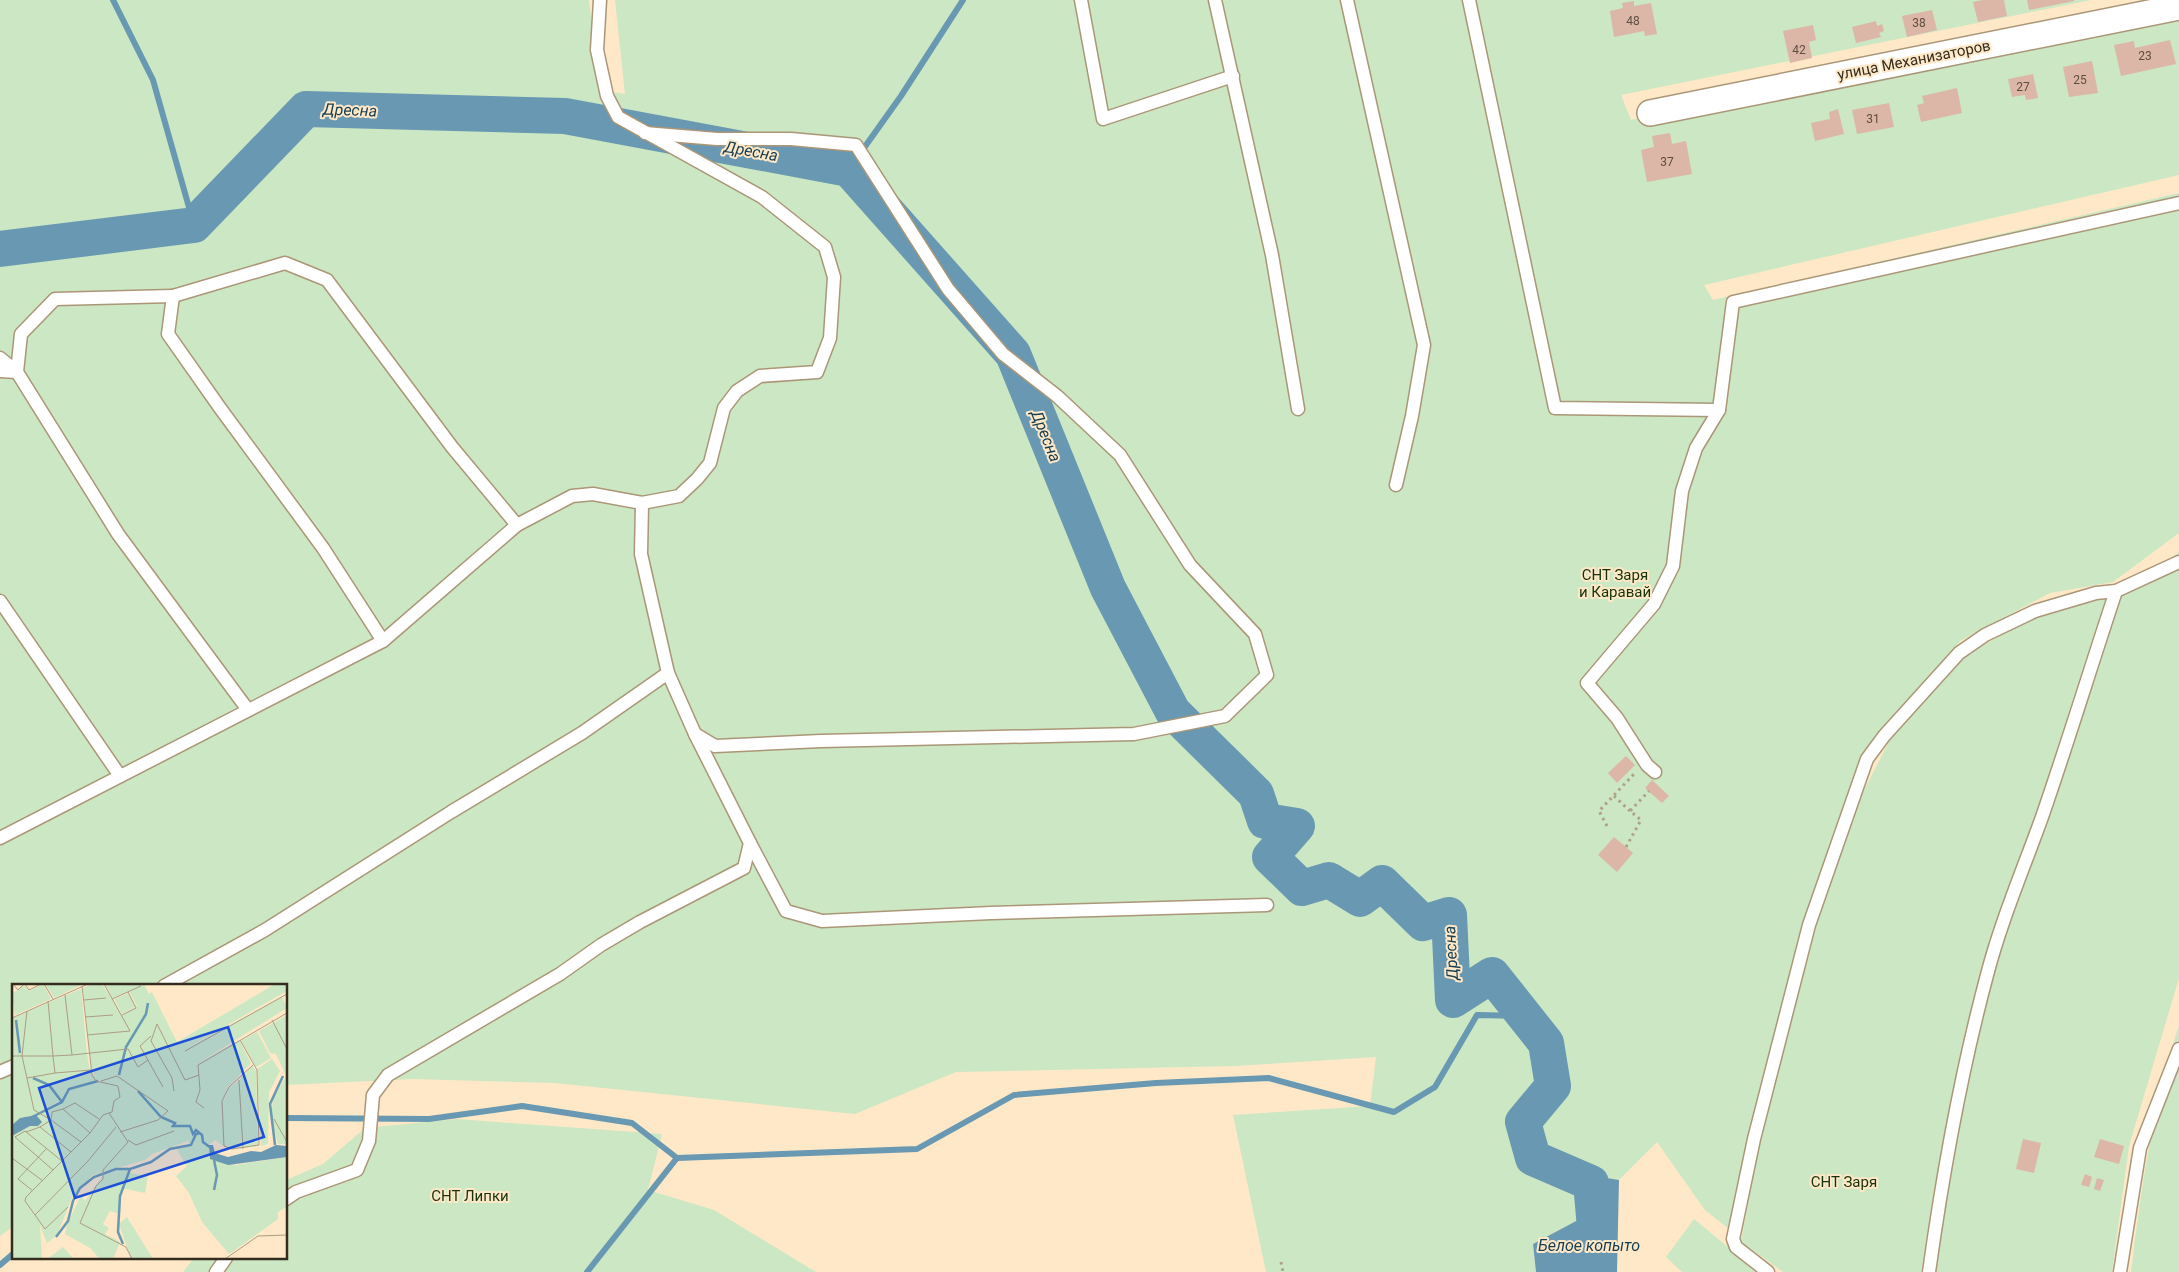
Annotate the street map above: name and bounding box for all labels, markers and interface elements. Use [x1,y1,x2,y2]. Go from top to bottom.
house number: 48 [1626,14,1640,28]
house number: 38 [1912,16,1926,30]
street label: улица Механизаторов [1836,36,1992,84]
house number: 42 [1792,43,1806,57]
house number: 23 [2138,49,2152,63]
house number: 25 [2073,73,2087,87]
house number: 27 [2016,80,2030,94]
water label: Дресна [322,100,377,120]
house number: 31 [1866,112,1880,126]
water label: Дресна [722,137,779,165]
house number: 37 [1660,155,1674,169]
water label: Дресна [1027,406,1065,465]
park label: СНТ Заря и Каравай [1579,566,1651,601]
water label: Дресна [1440,925,1462,982]
inset map [12,984,288,1260]
park label: СНТ Заря [1811,1173,1877,1191]
park label: СНТ Липки [431,1187,509,1205]
water label: Белое копыто [1538,1236,1640,1255]

